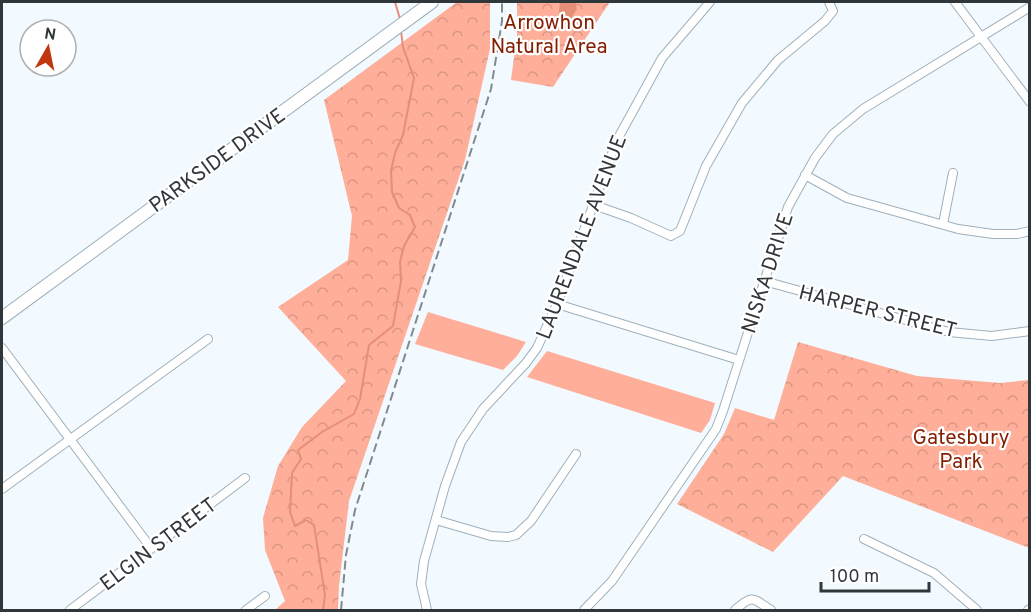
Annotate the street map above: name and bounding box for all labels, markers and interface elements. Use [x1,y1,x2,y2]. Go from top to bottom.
park label: Arrowhon Natural Area [491,10,607,61]
north arrow [18,18,78,78]
text: N [43,24,57,46]
street label: PARKSIDE DRIVE [144,103,291,220]
street label: LAURENDALE AVENUE [531,131,634,344]
street label: NISKA DRIVE [736,210,801,337]
street label: HARPER STREET [796,280,960,345]
park label: Gatesbury Park [912,425,1010,476]
street label: ELGIN STREET [95,492,223,598]
scale bar [821,555,929,593]
text: 100 m [830,566,879,589]

